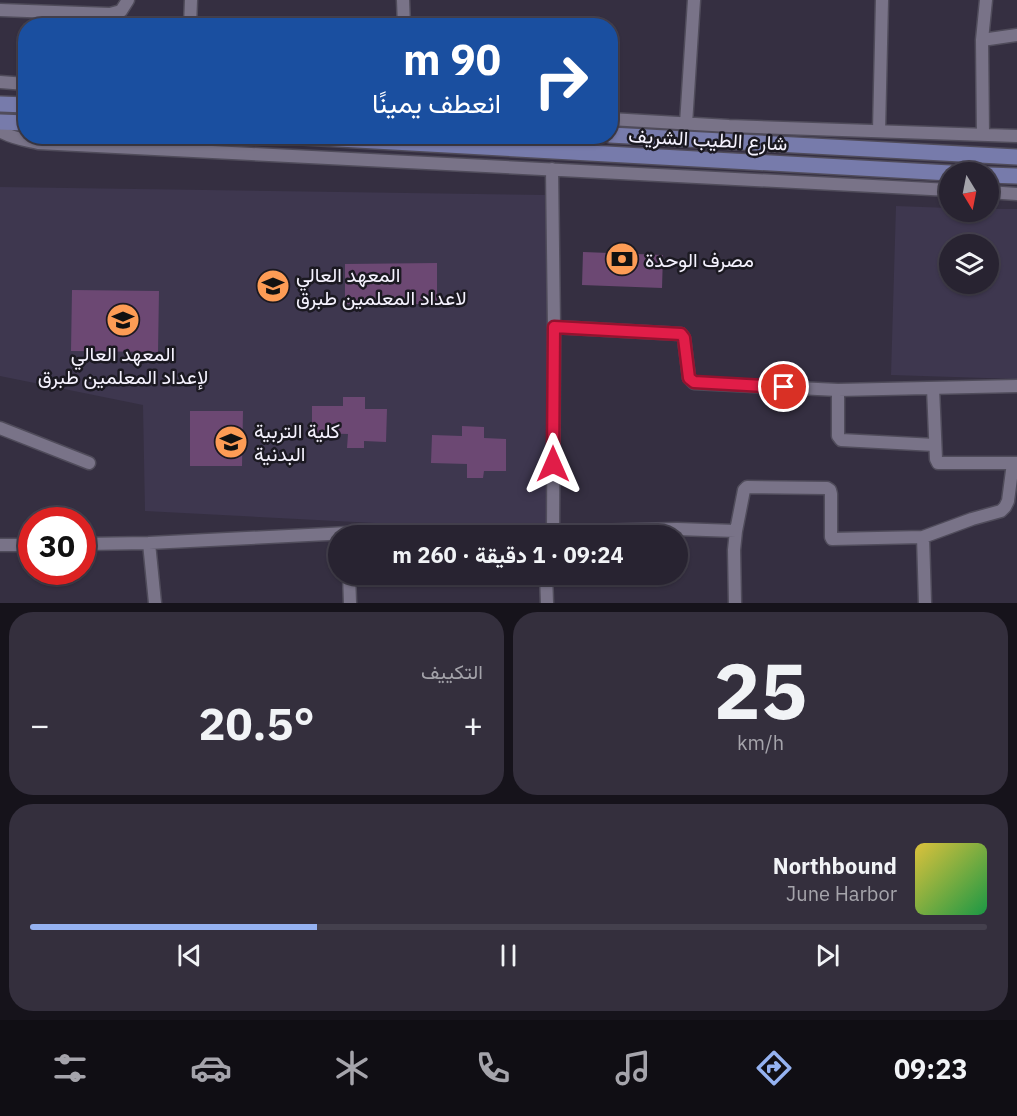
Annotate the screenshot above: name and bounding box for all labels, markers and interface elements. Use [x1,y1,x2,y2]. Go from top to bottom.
text: 90 m [403,32,501,87]
icon: right [522,42,600,120]
text: انعطف يمينًا [372,85,501,120]
street label: شارع الطيب الشريف [628,121,788,158]
north arrow [939,162,999,222]
map controls [939,162,999,294]
button: layers [939,234,999,294]
bank icon: مصرف الوحدة [604,241,640,277]
place label: مصرف الوحدة [645,246,754,273]
place label: المعهد العالي لاعداد المعلمين طبرق [296,261,467,311]
school or university icon: المعهد العالي لاعداد المعلمين طبرق [255,268,291,304]
school or university icon: المعهد العالي لإعداد المعلمين طبرق [105,302,141,338]
place label: المعهد العالي لإعداد المعلمين طبرق [38,340,208,390]
pin [758,361,809,412]
icon: arrive [767,370,800,403]
place label: كلية التربية البدنية [254,417,340,467]
school or university icon: كلية التربية البدنية [213,424,249,460]
position arrow [521,432,585,496]
speed limit sign: 30 [18,507,96,585]
text: 09:24 · 1 دقيقة · 260 m [392,540,624,569]
text: 25 [714,639,807,740]
text: التكييف [421,658,483,685]
text: 20.5° [198,694,315,752]
text: − [30,703,50,746]
text: + [463,703,483,746]
text: km/h [737,729,784,756]
text: Northbound [773,851,897,880]
text: June Harbor [786,880,897,907]
icon: previous [173,939,206,972]
icon: pause [492,939,525,972]
icon: next [811,939,844,972]
icon: filters [49,1047,91,1089]
icon: car [190,1047,232,1089]
icon: climate [331,1047,373,1089]
icon: phone [472,1047,514,1089]
icon: music [612,1047,654,1089]
icon: directions [753,1047,795,1089]
text: 09:23 [894,1051,968,1086]

